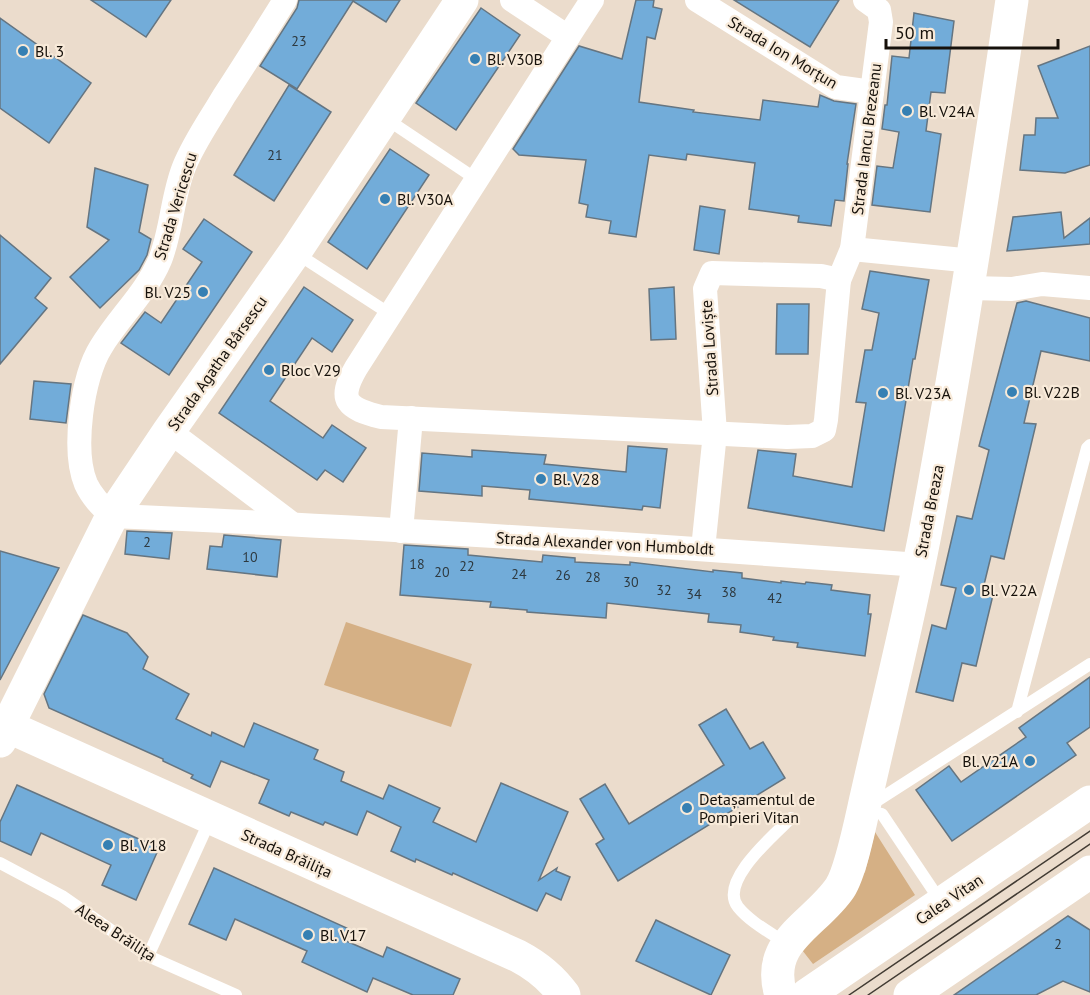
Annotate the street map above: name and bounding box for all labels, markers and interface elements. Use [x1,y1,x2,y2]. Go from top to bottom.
street label: Strada Ion Morțun [725,11,841,93]
scale bar [886,12,1058,50]
text: 50 m [895,21,934,44]
house number: 23 [291,32,307,50]
place label: Bl. 3 [35,41,64,61]
marker: Bl. 3 [16,44,30,58]
place label: Bl. V30B [487,49,543,69]
marker: Bl. V30B [468,52,482,66]
street label: Strada Iancu Brezeanu [847,62,885,216]
place label: Bl. V24A [919,101,976,121]
marker: Bl. V24A [900,104,914,118]
house number: 21 [267,146,283,164]
street label: Strada Vericescu [149,150,201,262]
place label: Bl. V30A [397,189,454,209]
marker: Bl. V30A [378,192,392,206]
place label: Bl. V25 [144,282,191,302]
marker: Bl. V25 [196,285,210,299]
street label: Strada Agatha Bârsescu [163,292,271,434]
street label: Strada Loviște [696,299,722,397]
place label: Bloc V29 [281,360,341,380]
marker: Bloc V29 [262,363,276,377]
place label: Bl. V22B [1024,382,1080,402]
place label: Bl. V23A [895,383,952,403]
marker: Bl. V22B [1005,385,1019,399]
marker: Bl. V23A [876,386,890,400]
street label: Strada Breaza [910,463,948,559]
place label: Bl. V28 [553,469,600,489]
marker: Bl. V28 [534,472,548,486]
street label: Strada Alexander von Humboldt [496,527,715,559]
house number: 2 [143,533,151,551]
house number: 10 [242,548,258,566]
house number: 18 [409,555,425,573]
house number: 22 [459,557,475,575]
house number: 20 [434,563,450,581]
house number: 24 [511,565,527,583]
house number: 26 [555,566,571,584]
house number: 28 [585,568,601,586]
house number: 30 [623,573,639,591]
place label: Bl. V22A [981,580,1038,600]
house number: 32 [656,581,672,599]
house number: 38 [721,583,737,601]
marker: Bl. V22A [962,583,976,597]
house number: 34 [686,585,702,603]
house number: 42 [767,589,783,607]
place label: Bl. V21A [962,751,1019,771]
marker: Bl. V21A [1023,754,1037,768]
place label: Detașamentul de Pompieri Vitan [699,789,815,827]
marker: Detașamentul de Pompieri Vitan [680,801,694,815]
street label: Strada Brăilița [238,824,336,882]
place label: Bl. V18 [120,835,167,855]
marker: Bl. V18 [101,838,115,852]
street label: Calea Vitan [912,869,986,929]
street label: Aleea Brăilița [72,899,160,965]
place label: Bl. V17 [320,925,367,945]
marker: Bl. V17 [301,928,315,942]
house number: 2 [1054,935,1062,953]

